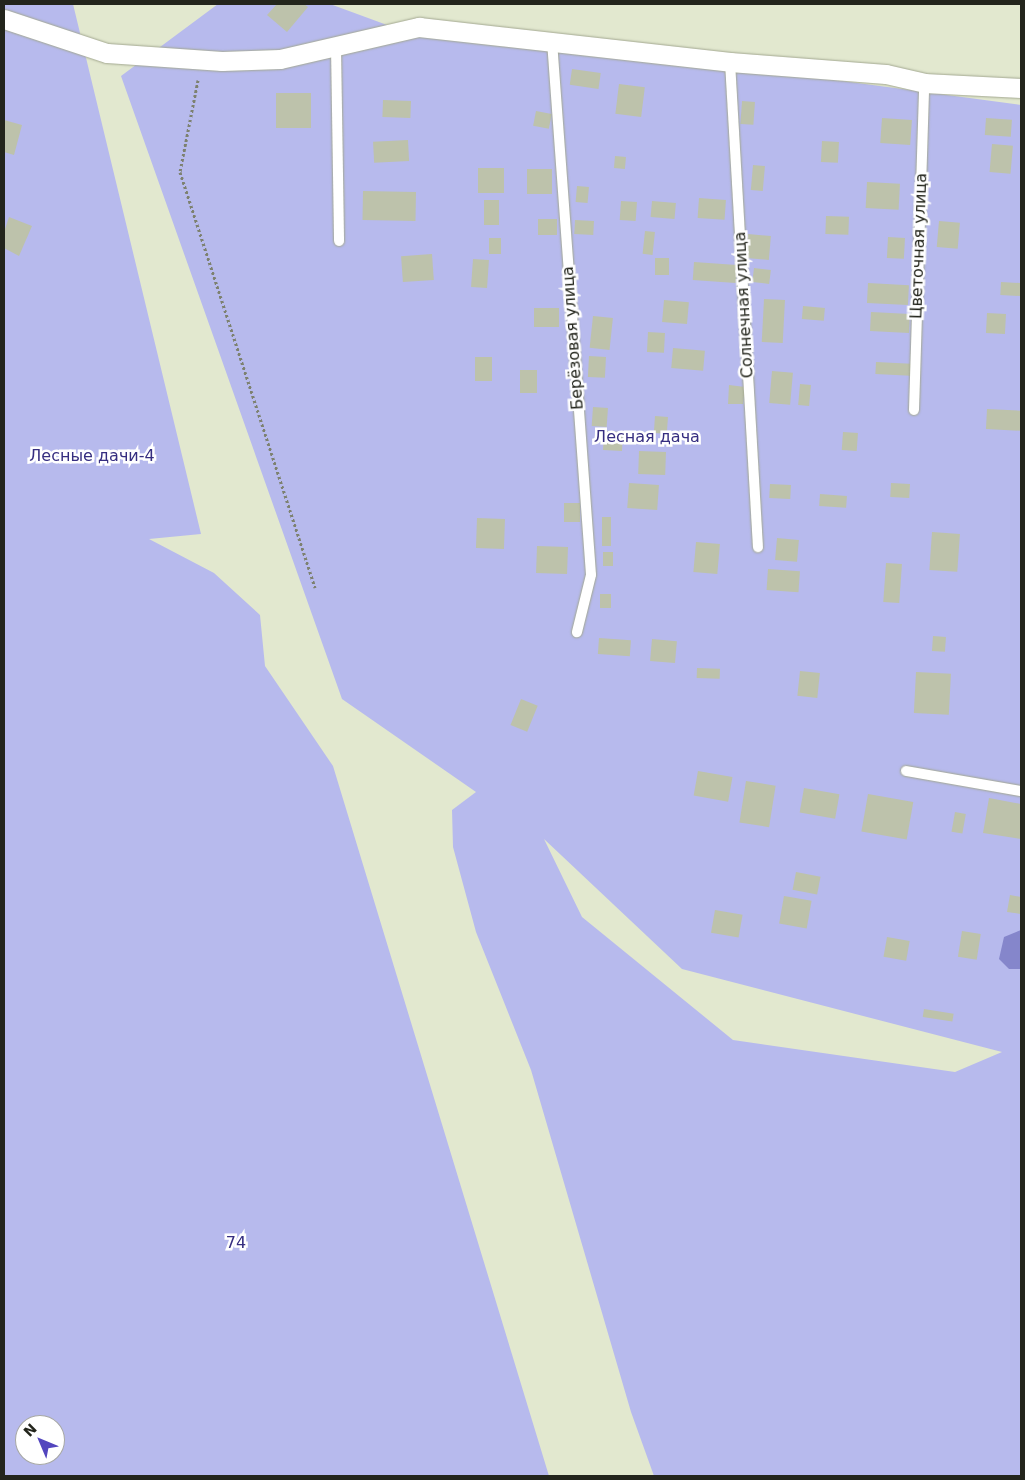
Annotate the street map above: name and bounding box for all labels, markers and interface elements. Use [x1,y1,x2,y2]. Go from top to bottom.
street label: Цветочная улица [907,173,931,319]
street label: Солнечная улица [731,231,757,379]
street label: Берёзовая улица [558,266,588,410]
park label: Лесная дача [594,427,700,447]
park label: Лесные дачи-4 [29,446,155,466]
park label: 74 [226,1233,246,1253]
north arrow [15,1415,65,1465]
text: N [20,1420,40,1440]

